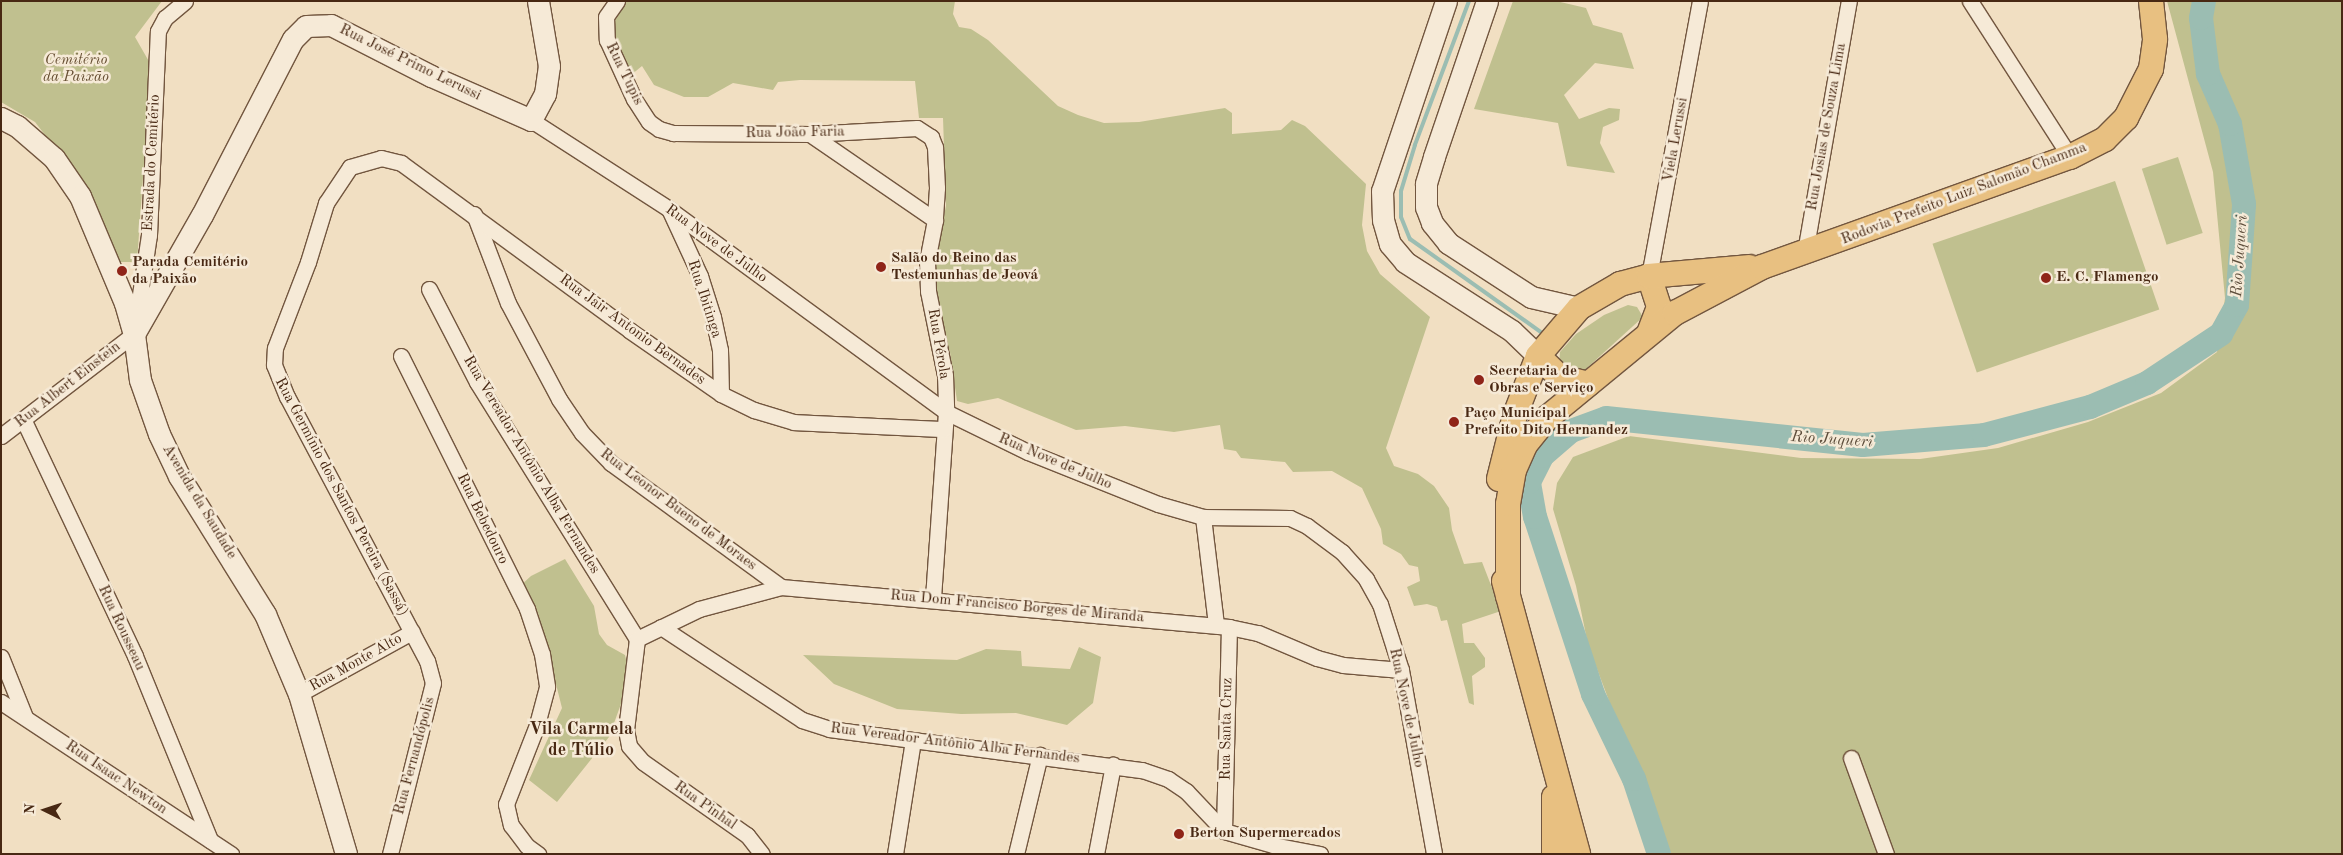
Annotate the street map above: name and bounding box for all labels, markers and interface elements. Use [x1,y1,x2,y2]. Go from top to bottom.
street label: Rua José Primo Lerussi [336,21,484,105]
street label: Rua Tupis [601,40,647,108]
street label: Rua Josias de Souza Lima [1803,42,1851,212]
park label: Cemitério da Paixão [43,51,109,86]
street label: Estrada do Cemitério [139,94,165,232]
street label: Viela Lerussi [1660,96,1692,184]
street label: Rua João Faria [745,123,845,143]
street label: Rodovia Prefeito Luiz Salomão Chamma [1839,139,2089,249]
street label: Rua Nove de Julho [661,201,771,287]
water label: Rio Juqueri [2228,214,2252,298]
place label: Salão do Reino das Testemunhas de Jeová [891,249,1038,284]
place label: Parada Cemitério da Paixão [132,253,248,288]
street label: Rua Ibitinga [683,258,725,340]
marker: Salão do Reino das Testemunhas de Jeová [875,261,887,273]
marker: Parada Cemitério da Paixão [116,265,128,277]
place label: E. C. Flamengo [2056,269,2159,287]
street label: Rua Jair Antonio Bernades [555,271,709,389]
marker: E. C. Flamengo [2040,272,2052,284]
street label: Rua Pérola [923,307,953,381]
street label: Rua Albert Einstein [11,338,125,432]
street label: Rua Vereador Antônio Alba Fernandes [459,353,603,577]
place label: Secretaria de Obras e Serviço [1489,362,1594,397]
marker: Secretaria de Obras e Serviço [1473,374,1485,386]
street label: Rua Germínio dos Santos Pereira (Sassá) [270,375,412,619]
place label: Paço Municipal Prefeito Dito Hernandez [1464,404,1628,439]
marker: Paço Municipal Prefeito Dito Hernandez [1448,416,1460,428]
water label: Rio Juqueri [1790,428,1874,452]
street label: Rua Nove de Julho [995,430,1115,494]
street label: Avenida da Saudade [158,441,240,563]
street label: Rua Leonor Bueno de Moraes [596,445,760,575]
street label: Rua Bebedouro [452,471,512,567]
street label: Rua Rousseau [93,583,149,673]
street label: Rua Dom Francisco Borges de Miranda [889,587,1145,627]
street label: Rua Monte Alto [307,630,405,696]
street label: Rua Nove de Julho [1385,647,1427,769]
street label: Rua Santa Cruz [1217,677,1237,781]
street label: Rua Fernandópolis [391,695,439,817]
district label: Vila Carmela de Túlio [529,719,633,762]
street label: Rua Vereador Antônio Alba Fernandes [829,720,1081,768]
street label: Rua Isaac Newton [62,737,170,819]
street label: Rua Pinhal [670,778,740,834]
north arrow [20,785,70,835]
text: N [23,803,37,815]
place label: Berton Supermercados [1189,825,1340,843]
marker: Berton Supermercados [1173,828,1185,840]

